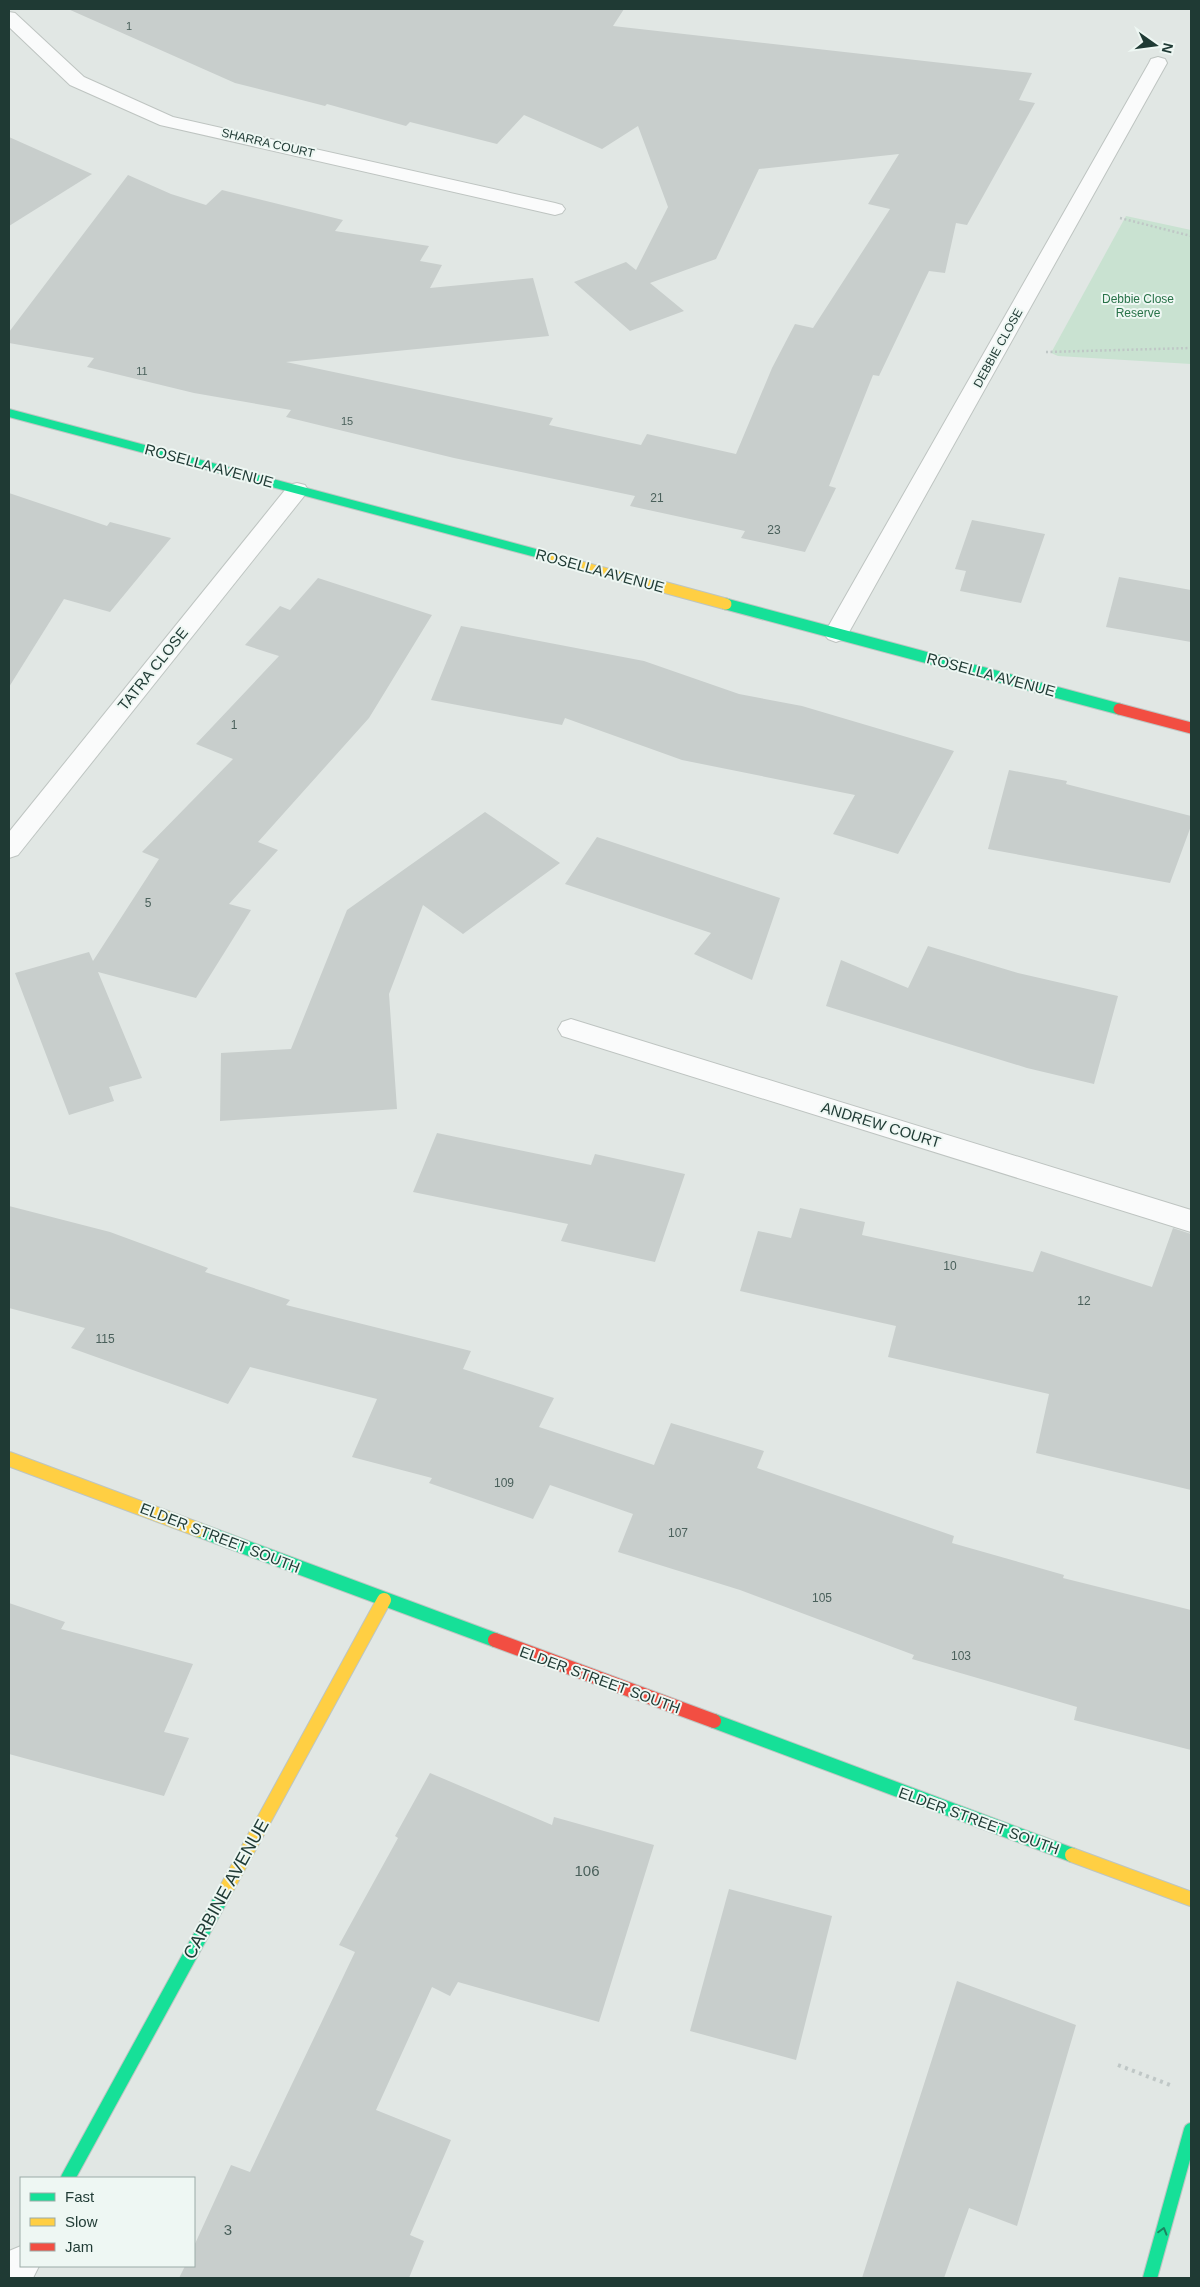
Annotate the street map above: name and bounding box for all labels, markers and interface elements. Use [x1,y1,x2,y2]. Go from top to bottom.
house number: 1 [126,20,132,32]
north arrow [1130,20,1180,70]
text: N [1159,41,1177,55]
street label: SHARRA COURT [220,125,317,161]
park label: Debbie Close Reserve [1102,292,1174,320]
street label: DEBBIE CLOSE [971,306,1025,390]
house number: 11 [136,365,148,377]
house number: 15 [341,415,353,427]
street label: ROSELLA AVENUE [143,440,275,491]
house number: 21 [650,491,664,505]
house number: 23 [767,523,781,537]
street label: ROSELLA AVENUE [534,545,666,596]
street label: TATRA CLOSE [114,624,191,713]
street label: ROSELLA AVENUE [925,649,1057,700]
house number: 1 [231,718,238,732]
house number: 5 [145,896,152,910]
street label: ANDREW COURT [819,1098,943,1151]
house number: 10 [943,1259,957,1273]
house number: 12 [1077,1294,1091,1308]
house number: 115 [95,1332,115,1346]
house number: 109 [494,1476,514,1490]
street label: ELDER STREET SOUTH [138,1499,302,1576]
house number: 107 [668,1526,688,1540]
house number: 105 [812,1591,832,1605]
street label: ELDER STREET SOUTH [518,1643,683,1717]
house number: 103 [951,1649,971,1663]
street label: ELDER STREET SOUTH [897,1784,1062,1858]
street label: CARBINE AVENUE [179,1816,273,1962]
house number: 106 [574,1862,600,1879]
legend [20,2177,195,2267]
text: Fast [65,2188,95,2205]
text: Slow [65,2213,98,2230]
house number: 3 [224,2221,232,2238]
one-way arrow [1157,2228,1167,2236]
text: Jam [65,2238,93,2255]

